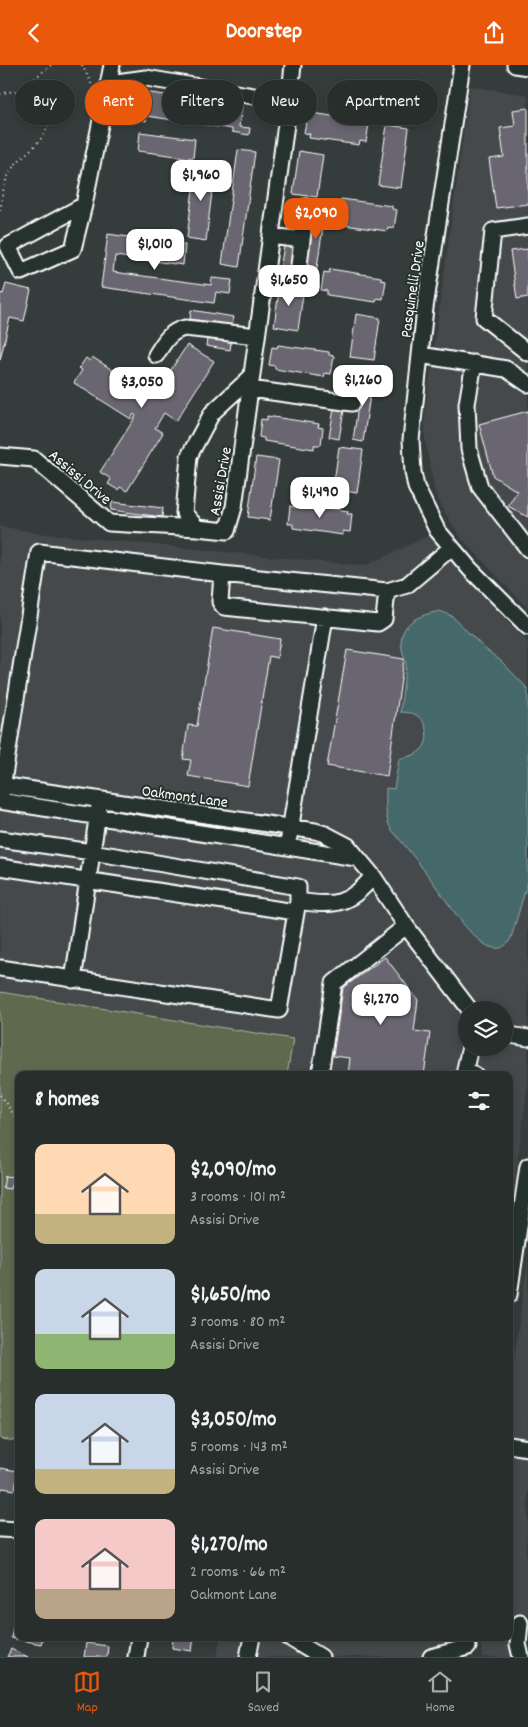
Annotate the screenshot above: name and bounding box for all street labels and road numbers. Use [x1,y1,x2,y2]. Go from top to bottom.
street label: Pasquinelli Drive [395,239,432,339]
street label: Assissi Drive [43,445,116,511]
street label: Assisi Drive [204,445,239,518]
street label: Oakmont Lane [140,780,229,815]

